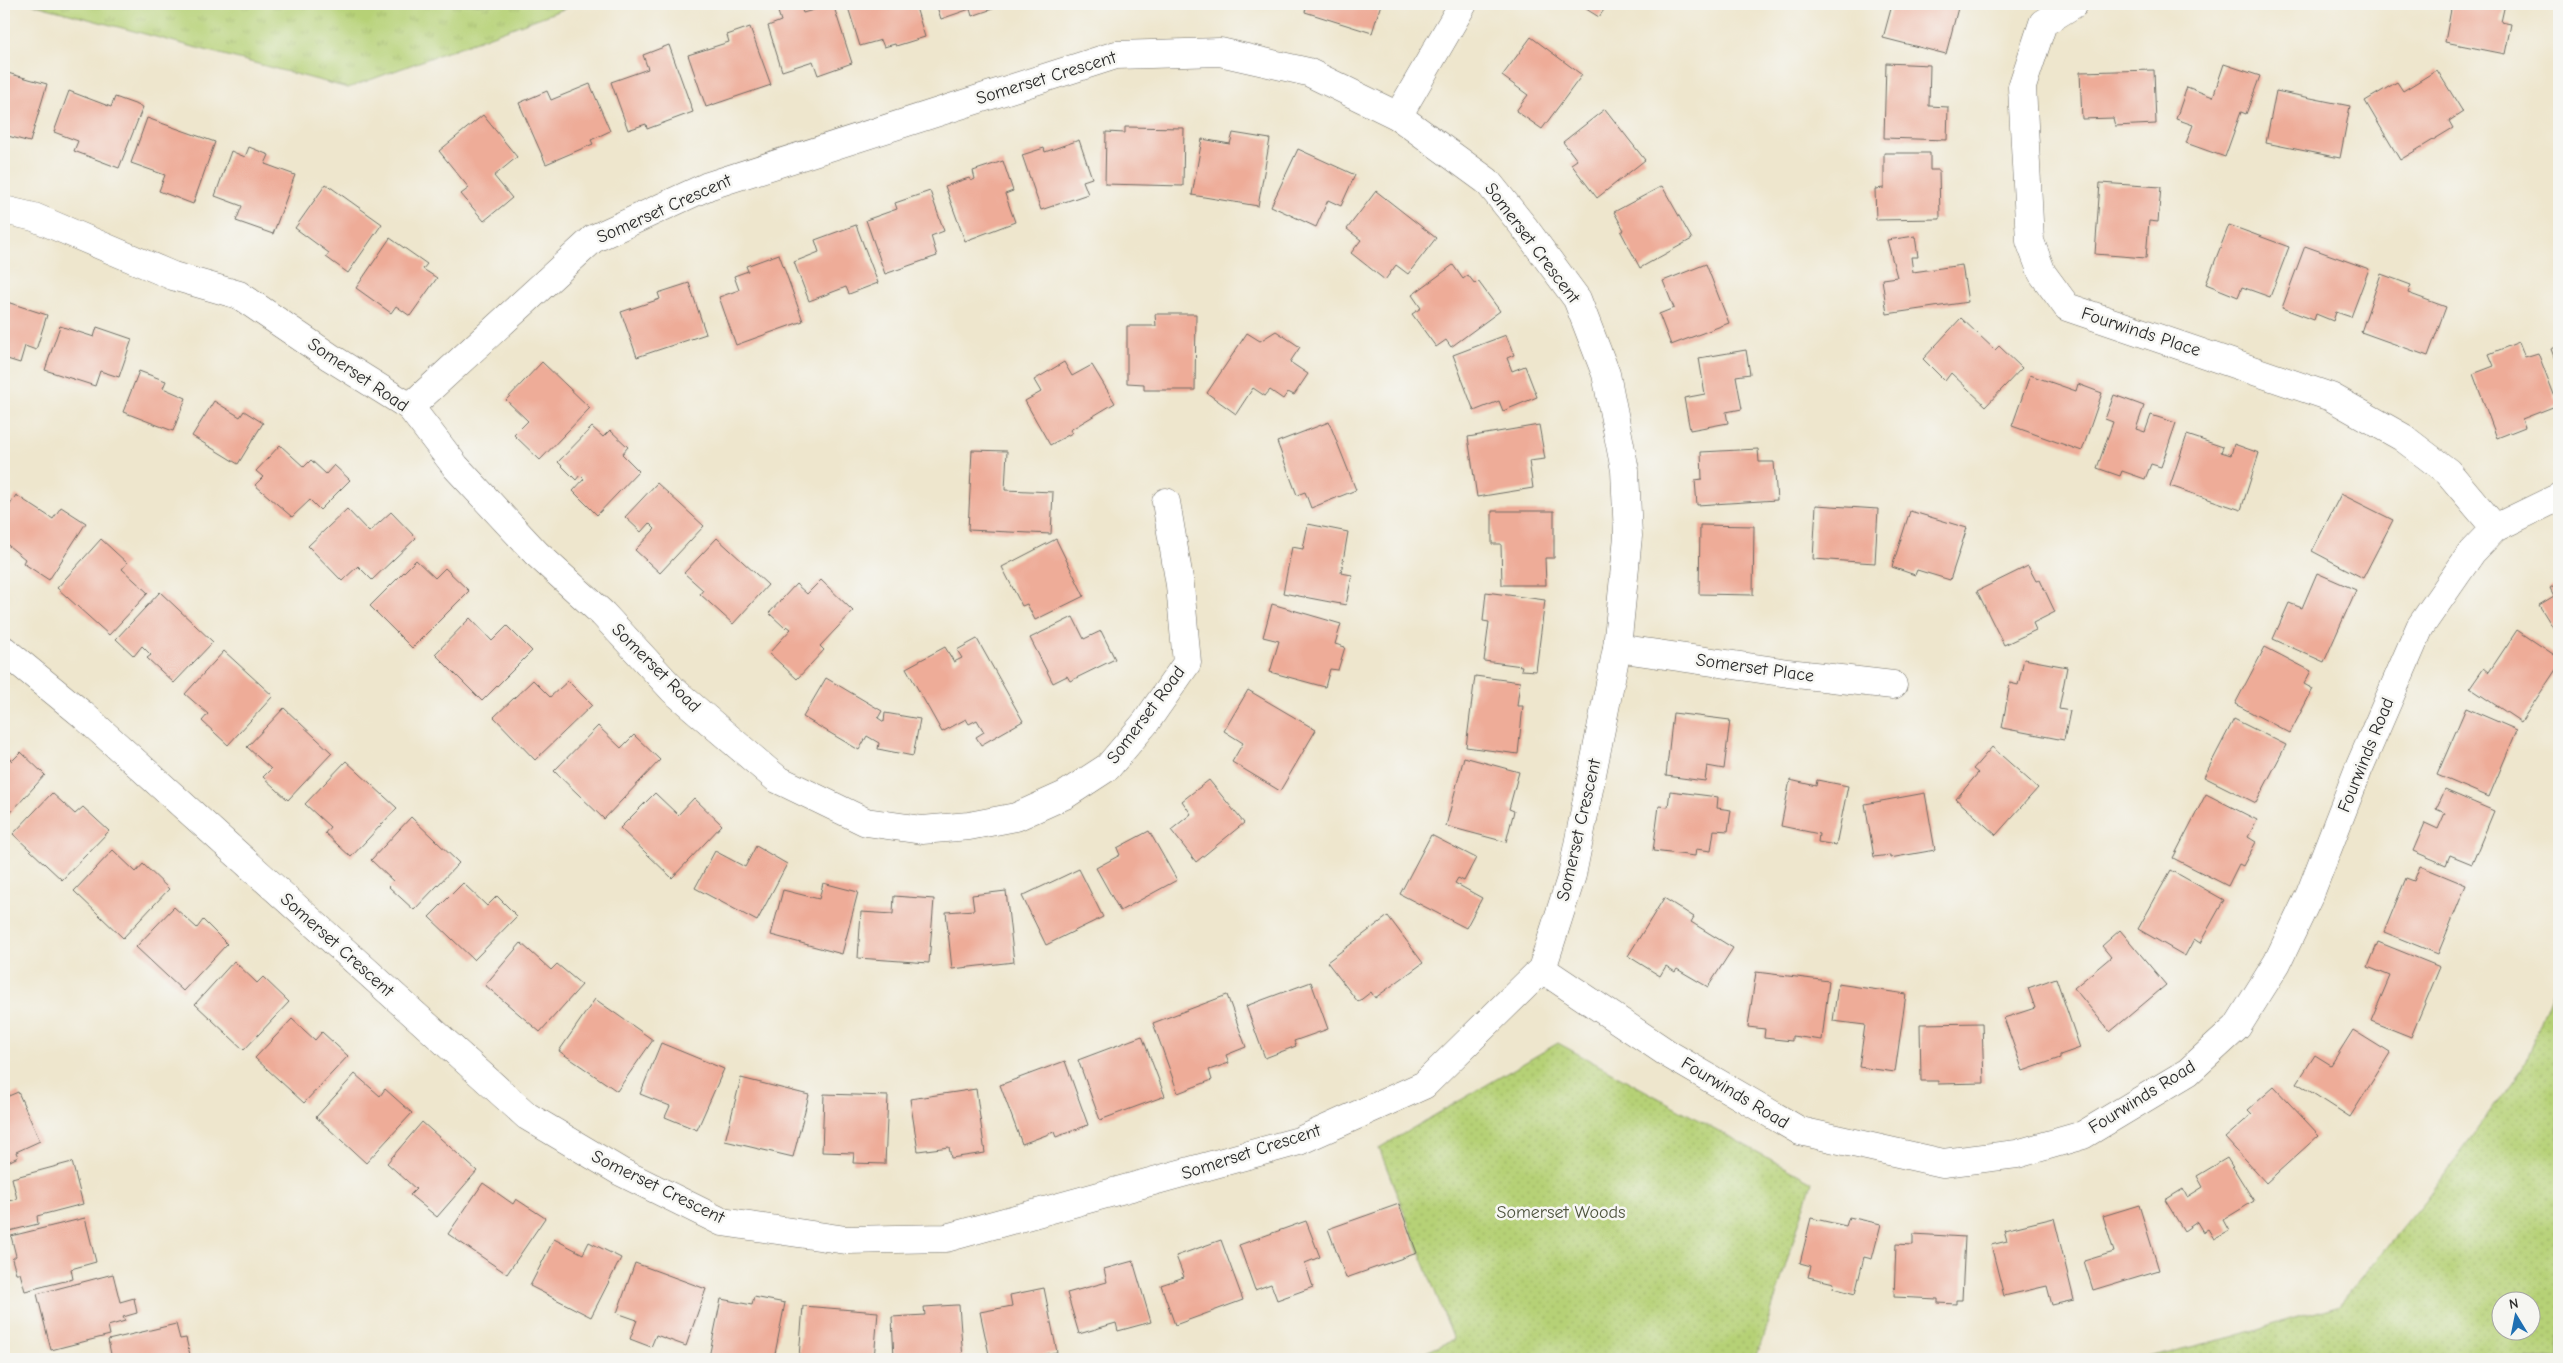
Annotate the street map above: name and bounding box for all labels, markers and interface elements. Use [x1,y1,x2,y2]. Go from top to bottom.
street label: Somerset Crescent [973,46,1119,109]
street label: Somerset Crescent [593,170,735,248]
street label: Somerset Crescent [1480,179,1585,308]
street label: Fourwinds Place [2079,303,2203,361]
street label: Somerset Road [304,334,412,416]
street label: Somerset Road [607,619,705,717]
street label: Somerset Place [1695,649,1815,687]
street label: Somerset Road [1102,662,1190,768]
street label: Fourwinds Road [2333,695,2399,815]
street label: Somerset Crescent [1552,756,1606,903]
street label: Somerset Crescent [276,889,399,1002]
street label: Fourwinds Road [1677,1053,1793,1133]
street label: Fourwinds Road [2085,1056,2199,1138]
street label: Somerset Crescent [1179,1119,1324,1184]
street label: Somerset Crescent [588,1146,729,1229]
park label: Somerset Woods [1496,1202,1626,1223]
north arrow [2490,1290,2540,1340]
text: N [2508,1295,2520,1313]

